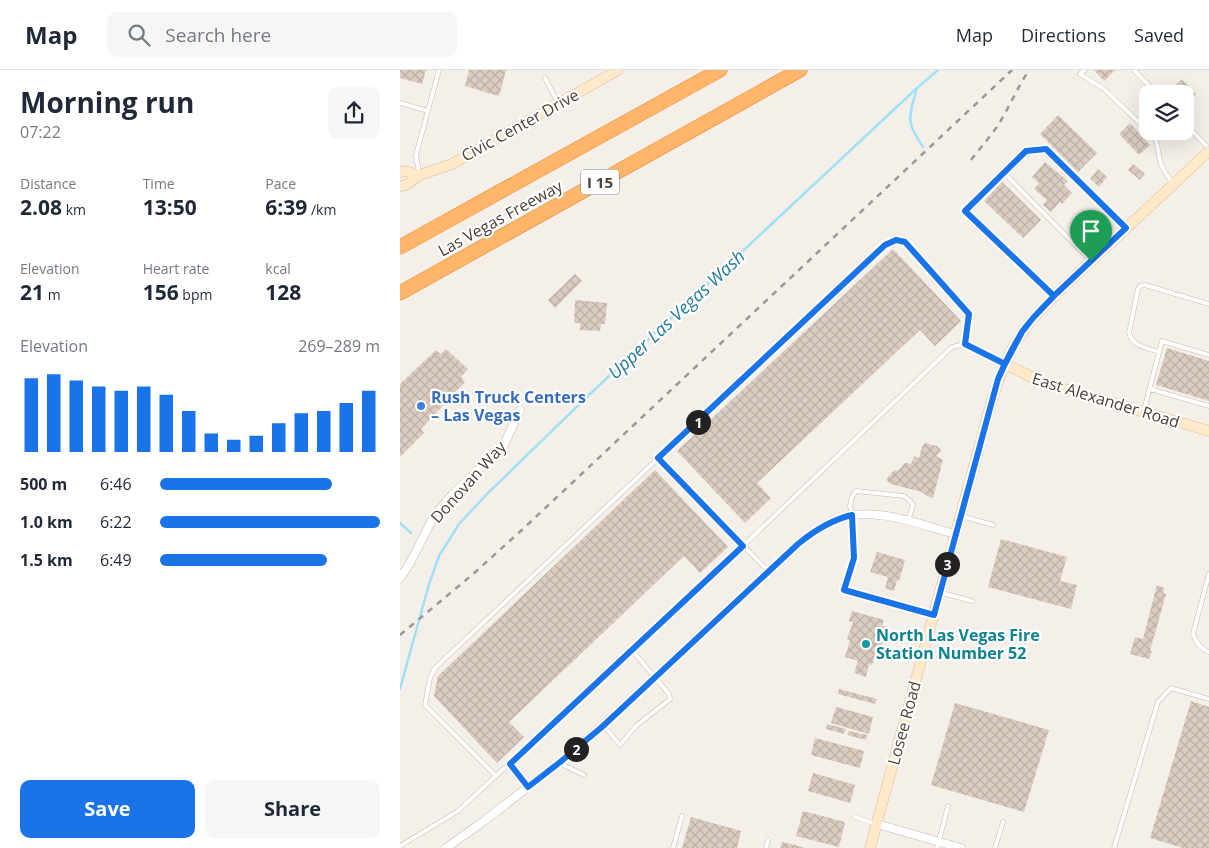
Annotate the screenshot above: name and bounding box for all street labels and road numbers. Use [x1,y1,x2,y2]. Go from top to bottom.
street label: Civic Center Drive [457,84,583,166]
road number: I 15 [581,170,619,194]
street label: Las Vegas Freeway [434,174,567,261]
street label: East Alexander Road [1030,367,1182,433]
street label: Donovan Way [425,436,511,528]
street label: Losee Road [882,679,926,767]

